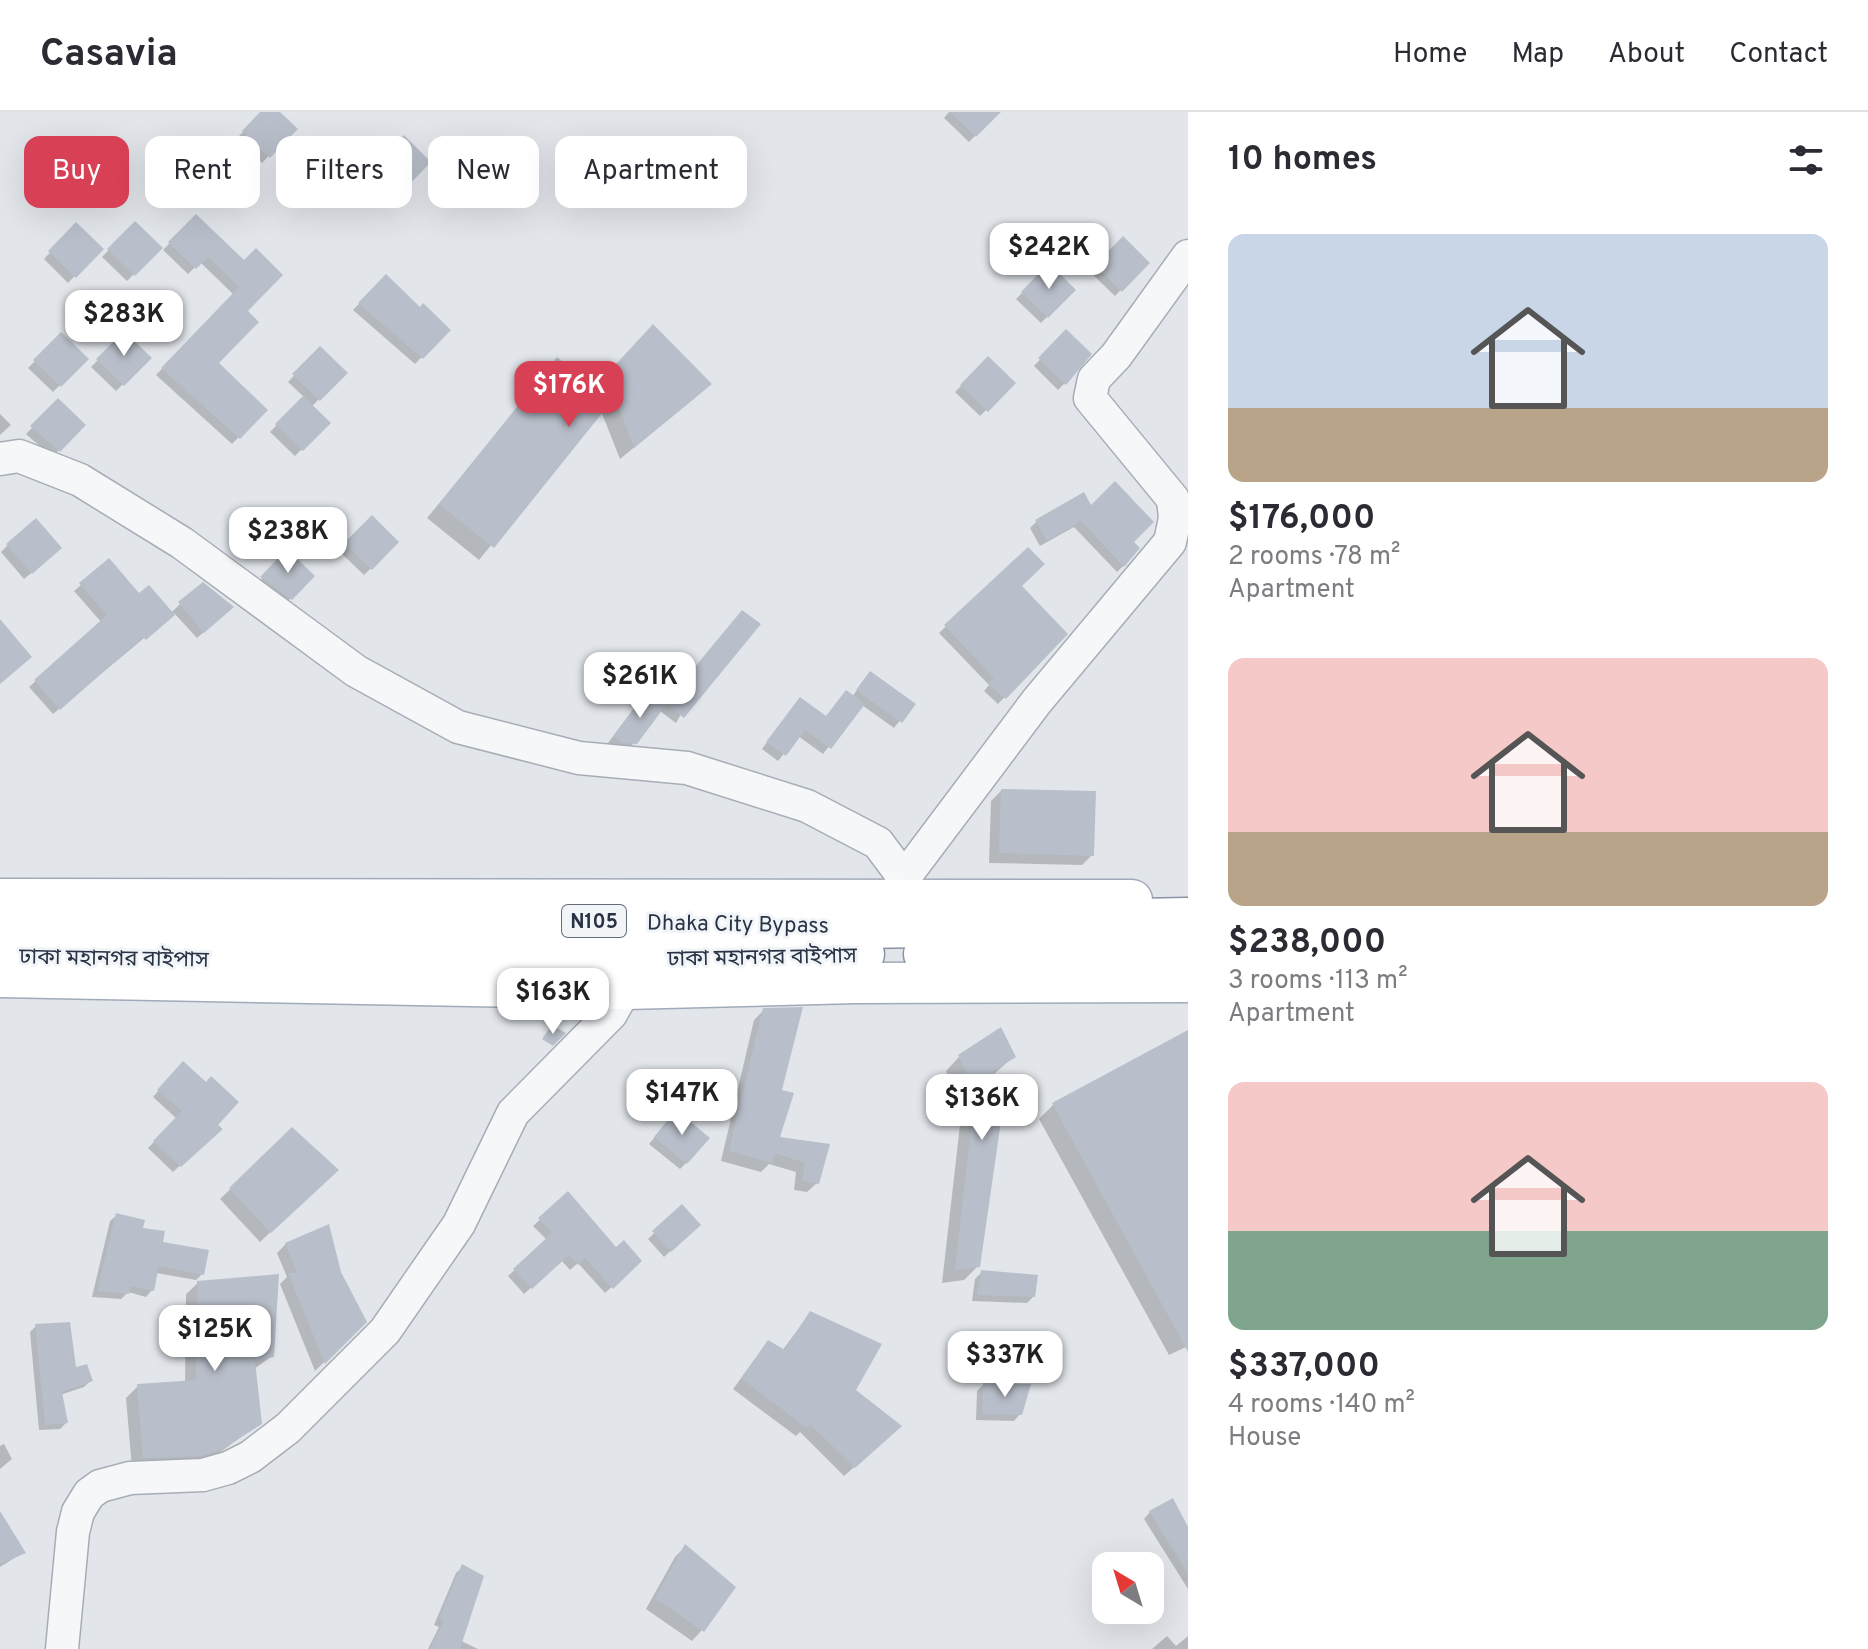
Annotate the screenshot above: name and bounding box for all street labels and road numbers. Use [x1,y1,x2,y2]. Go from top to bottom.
road number: N105 [562,905,626,937]
street label: Dhaka City Bypass [647,910,829,941]
street label: ঢাকা মহানগর বাইপাস [666,942,857,974]
street label: ঢাকা মহানগর বাইপাস [18,943,209,975]

